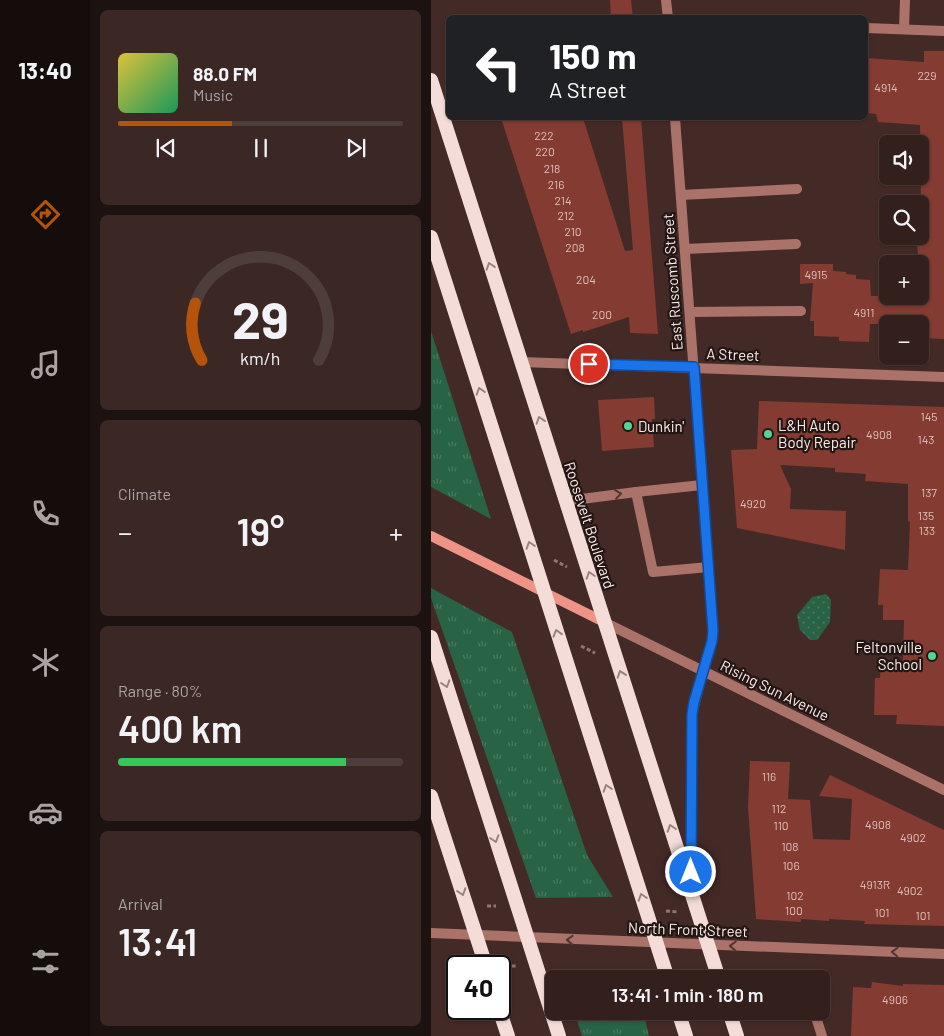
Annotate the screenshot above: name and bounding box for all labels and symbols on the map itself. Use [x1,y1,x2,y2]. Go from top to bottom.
house number: 229 [917,68,937,82]
house number: 4914 [874,80,898,94]
house number: 222 [534,128,554,142]
house number: 220 [535,144,555,158]
house number: 218 [544,161,560,175]
house number: 216 [548,177,564,191]
house number: 214 [554,193,572,207]
house number: 212 [558,208,574,222]
street label: East Ruscomb Street [658,213,686,351]
house number: 210 [564,224,582,238]
house number: 208 [565,240,585,254]
one-way arrow [486,262,496,270]
house number: 4915 [805,267,828,281]
house number: 204 [576,272,596,286]
house number: 4911 [853,305,875,319]
house number: 200 [592,307,612,321]
pin [568,343,610,385]
street label: A Street [706,344,760,364]
one-way arrow [476,387,486,395]
house number: 145 [921,409,937,423]
place label: L&H Auto Body Repair [778,416,857,451]
one-way arrow [536,417,546,425]
place label: Dunkin' [638,417,684,435]
marker: Dunkin' [622,420,634,432]
house number: 4908 [866,427,892,441]
marker: L&H Auto Body Repair [762,428,774,440]
house number: 143 [918,432,935,446]
street label: Roosevelt Boulevard [561,459,619,591]
house number: 137 [921,485,937,499]
one-way arrow [615,489,623,500]
house number: 4920 [740,496,766,510]
house number: 135 [918,508,934,522]
house number: 133 [919,523,935,537]
one-way arrow [526,542,536,550]
one-way arrow [586,571,596,580]
one-way arrow [553,629,563,637]
place label: Feltonville School [855,638,922,673]
marker: Feltonville School [926,650,938,662]
street label: Rising Sun Avenue [718,656,832,724]
one-way arrow [617,670,627,678]
one-way arrow [440,679,450,687]
house number: 116 [762,769,776,783]
one-way arrow [602,784,612,792]
house number: 112 [772,801,786,815]
house number: 4908 [865,817,891,831]
house number: 110 [773,818,789,832]
one-way arrow [666,825,676,833]
house number: 4902 [900,830,926,844]
one-way arrow [490,834,500,842]
house number: 108 [781,839,799,853]
position arrow [664,845,716,897]
house number: 106 [782,858,800,872]
house number: 4913R [860,877,890,891]
house number: 4902 [897,883,923,897]
one-way arrow [456,887,466,896]
house number: 102 [786,888,804,902]
one-way arrow [637,893,647,901]
house number: 100 [785,903,803,917]
house number: 101 [875,905,889,919]
house number: 101 [916,908,930,922]
street label: North Front Street [628,918,748,940]
one-way arrow [566,934,574,945]
one-way arrow [728,941,736,951]
one-way arrow [891,947,898,957]
speed limit sign: 40 [446,955,511,1020]
house number: 4906 [882,992,908,1006]

